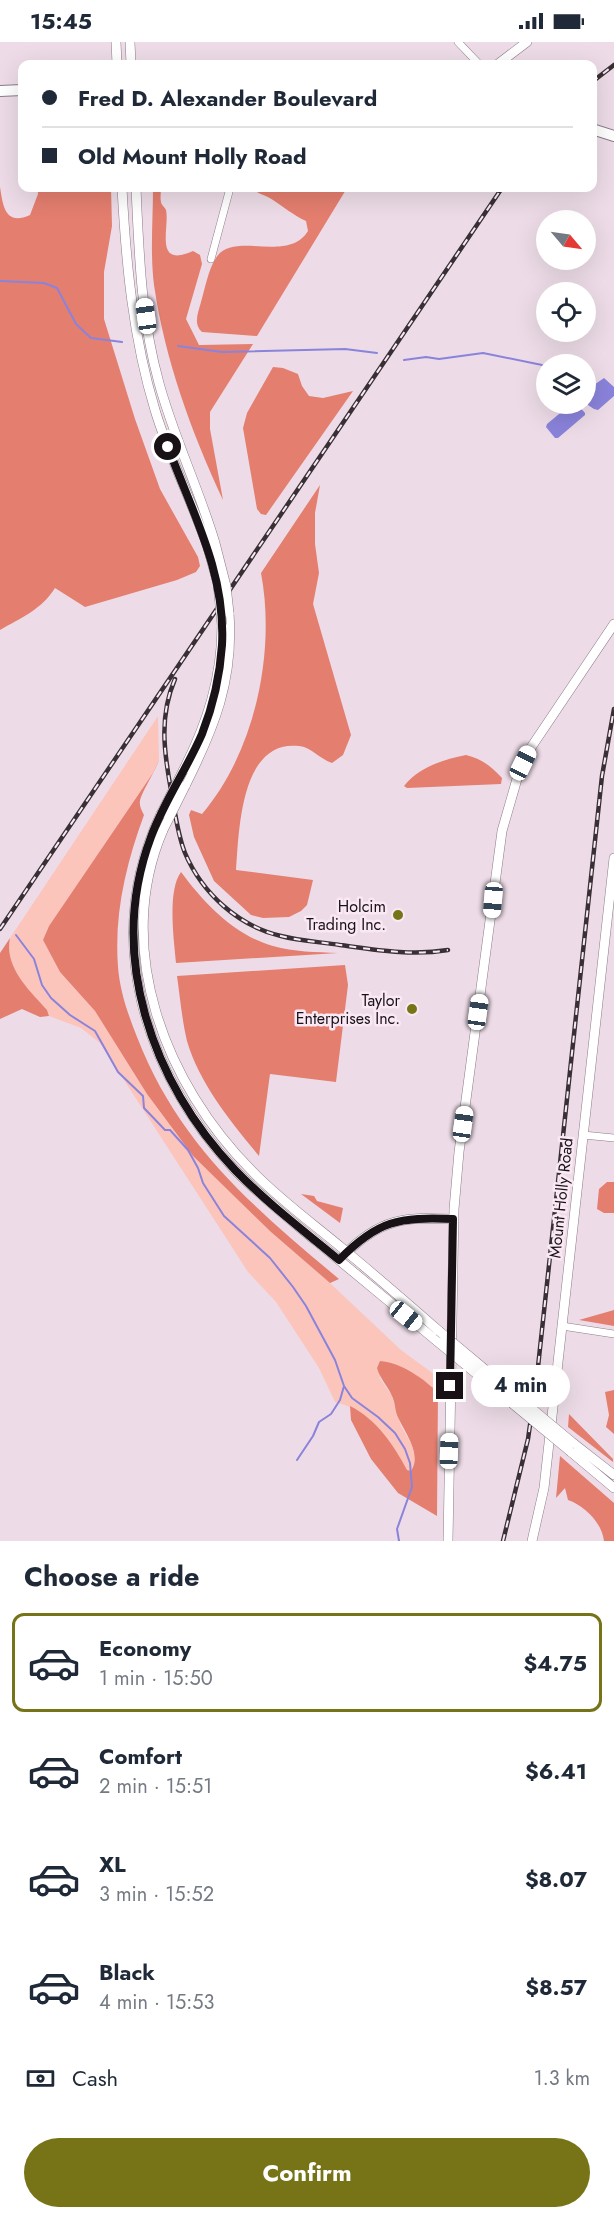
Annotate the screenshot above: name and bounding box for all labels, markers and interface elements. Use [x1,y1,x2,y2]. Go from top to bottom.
text: 15:45 [30,5,92,37]
text: Fred D. Alexander Boulevard [78,82,377,114]
text: Old Mount Holly Road [78,140,307,172]
north arrow [536,210,596,270]
map controls [536,210,596,414]
button: locate [536,282,596,342]
car [135,297,157,335]
button: layers [536,354,596,414]
route start [154,433,181,460]
car [507,743,539,783]
car [482,881,504,919]
place label: Holcim Trading Inc. [306,895,386,936]
marker: Holcim Trading Inc. [391,908,405,922]
place label: Taylor Enterprises Inc. [296,989,401,1030]
car [467,993,489,1031]
marker: Taylor Enterprises Inc. [405,1002,419,1016]
car [452,1105,474,1143]
street label: Mount Holly Road [543,1137,579,1259]
car [386,1298,426,1334]
callout: 4 min [471,1365,570,1407]
text: 4 min [494,1371,547,1400]
route end [436,1372,463,1399]
car [439,1433,459,1469]
text: Choose a ride [24,1557,199,1596]
text: Economy [99,1632,191,1664]
icon: car [27,1636,81,1690]
text: $4.75 [523,1647,587,1679]
text: 1 min · 15:50 [99,1664,213,1693]
text: Comfort [99,1740,182,1772]
icon: car [27,1744,81,1798]
text: $6.41 [525,1755,587,1787]
text: 2 min · 15:51 [99,1772,212,1801]
text: XL [99,1848,126,1880]
icon: car [27,1852,81,1906]
text: $8.07 [525,1863,587,1895]
text: 3 min · 15:52 [99,1880,214,1909]
text: Black [99,1956,155,1988]
icon: car [27,1960,81,2014]
text: $8.57 [525,1971,587,2003]
text: 4 min · 15:53 [99,1988,214,2017]
icon: cash [24,2062,57,2095]
text: Cash [72,2062,118,2094]
text: 1.3 km [534,2064,590,2093]
button: Confirm [24,2138,590,2207]

